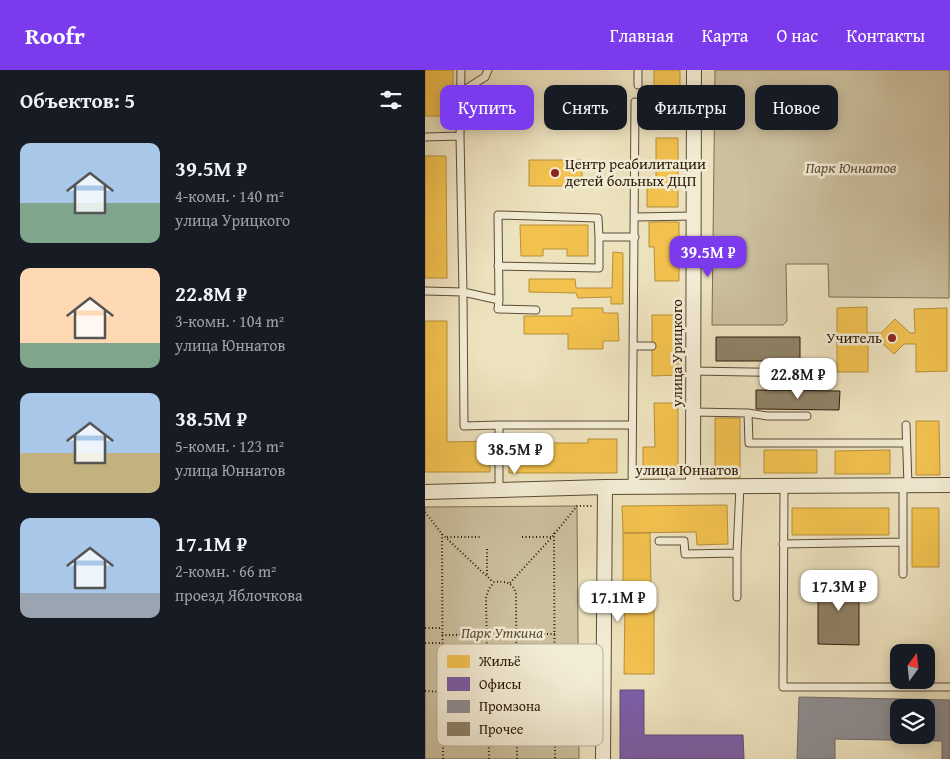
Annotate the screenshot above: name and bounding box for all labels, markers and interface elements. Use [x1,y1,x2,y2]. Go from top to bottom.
text: Roofr [25,18,85,53]
text: Главная [610,22,674,49]
text: Карта [702,22,748,49]
text: О нас [776,22,818,49]
text: Контакты [846,22,925,49]
text: Объектов: 5 [20,85,135,116]
chip: Купить [440,85,534,130]
chip: Снять [544,85,627,130]
chip: Фильтры [637,85,745,130]
chip: Новое [755,85,838,130]
icon: filters [377,86,405,114]
text: 39.5M ₽ [175,153,247,184]
place label: Центр реабилитации детей больных ДЦП [565,153,706,191]
park label: Парк Юннатов [805,157,897,178]
icon: home [60,163,120,223]
marker: Центр реабилитации детей больных ДЦП [549,167,561,179]
text: 4-комн. · 140 m² [175,184,284,208]
text: улица Урицкого [175,208,290,232]
pin: 39.5M ₽ [662,236,754,278]
text: 39.5M ₽ [681,240,735,264]
text: 22.8M ₽ [175,278,247,309]
icon: home [60,288,120,348]
street label: улица Урицкого [666,299,687,408]
text: 3-комн. · 104 m² [175,309,284,333]
place label: Учитель [826,327,882,348]
marker: Учитель [886,332,898,344]
text: улица Юннатов [175,333,285,357]
pin: 22.8M ₽ [752,358,844,400]
text: 22.8M ₽ [771,362,825,386]
text: 38.5M ₽ [175,403,247,434]
icon: home [60,413,120,473]
pin: 38.5M ₽ [469,432,561,475]
text: 5-комн. · 123 m² [175,434,284,458]
text: 38.5M ₽ [488,437,542,461]
text: улица Юннатов [175,458,285,482]
street label: улица Юннатов [634,459,739,480]
text: 17.1M ₽ [175,528,247,559]
icon: home [60,538,120,598]
text: 2-комн. · 66 m² [175,559,276,583]
pin: 17.3M ₽ [793,570,885,612]
text: 17.3M ₽ [812,574,866,598]
pin: 17.1M ₽ [572,580,664,623]
text: проезд Яблочкова [175,583,303,607]
text: 17.1M ₽ [591,585,645,609]
park label: Парк Уткина [461,622,543,643]
legend [437,644,603,746]
north arrow [890,644,935,689]
map controls [890,644,935,744]
text: Жильё [478,651,521,671]
text: Офисы [479,674,521,694]
text: Промзона [479,696,541,716]
button: layers [890,699,935,744]
text: Прочее [479,719,524,739]

